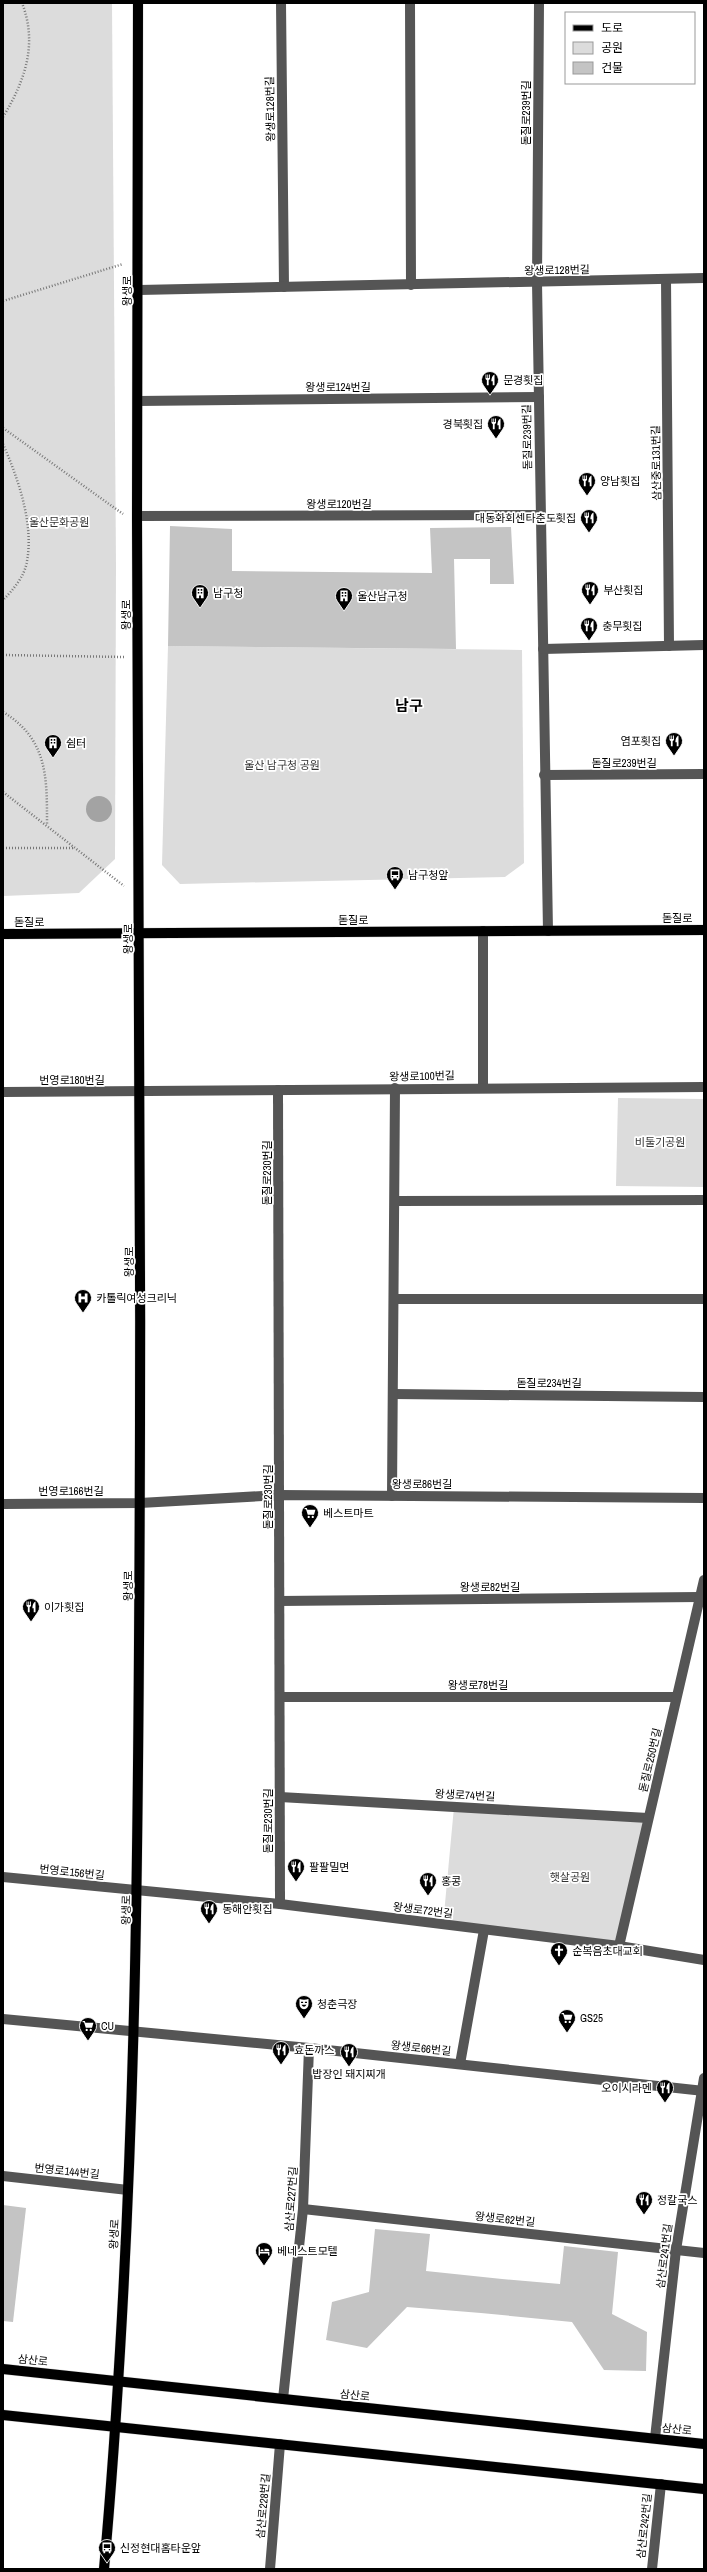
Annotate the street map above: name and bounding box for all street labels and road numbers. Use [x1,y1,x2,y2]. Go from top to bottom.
street label: 왕생로128번길 [262,76,278,142]
street label: 돋질로239번길 [519,80,533,146]
street label: 왕생로128번길 [524,262,590,278]
street label: 왕생로 [120,276,134,306]
street label: 왕생로124번길 [305,380,371,394]
street label: 돋질로239번길 [519,404,535,470]
street label: 삼산중로131번길 [648,425,664,501]
street label: 왕생로120번길 [306,497,372,511]
street label: 왕생로 [119,600,133,630]
street label: 돋질로239번길 [591,756,657,770]
street label: 돋질로 [662,911,692,925]
street label: 돋질로 [338,913,368,927]
street label: 돋질로 [14,915,44,929]
street label: 왕생로 [121,924,135,954]
street label: 왕생로100번길 [389,1068,455,1084]
street label: 번영로180번길 [39,1073,105,1087]
street label: 돋질로230번길 [260,1140,274,1206]
street label: 왕생로 [122,1247,136,1277]
street label: 돋질로234번길 [516,1376,582,1390]
street label: 돋질로230번길 [261,1464,275,1530]
street label: 왕생로86번길 [392,1477,452,1491]
street label: 번영로166번길 [38,1484,104,1498]
street label: 왕생로 [121,1571,135,1601]
street label: 왕생로82번길 [460,1580,520,1594]
street label: 왕생로78번길 [448,1678,508,1692]
street label: 돋질로250번길 [636,1726,664,1794]
street label: 왕생로74번길 [434,1786,496,1804]
street label: 돋질로230번길 [261,1788,275,1854]
street label: 번영로156번길 [39,1862,105,1882]
street label: 왕생로 [119,1895,133,1925]
street label: 왕생로72번길 [392,1899,454,1921]
street label: 왕생로66번길 [390,2038,452,2058]
street label: 번영로144번길 [34,2161,100,2181]
street label: 삼산로227번길 [282,2166,300,2232]
street label: 왕생로62번길 [474,2209,536,2229]
street label: 왕생로 [106,2218,122,2250]
street label: 삼산로241번길 [653,2223,675,2289]
street label: 삼산로 [17,2351,49,2369]
street label: 삼산로 [339,2386,371,2404]
street label: 삼산로 [661,2420,693,2438]
street label: 삼산로228번길 [253,2473,273,2539]
street label: 삼산로242번길 [634,2493,654,2559]

